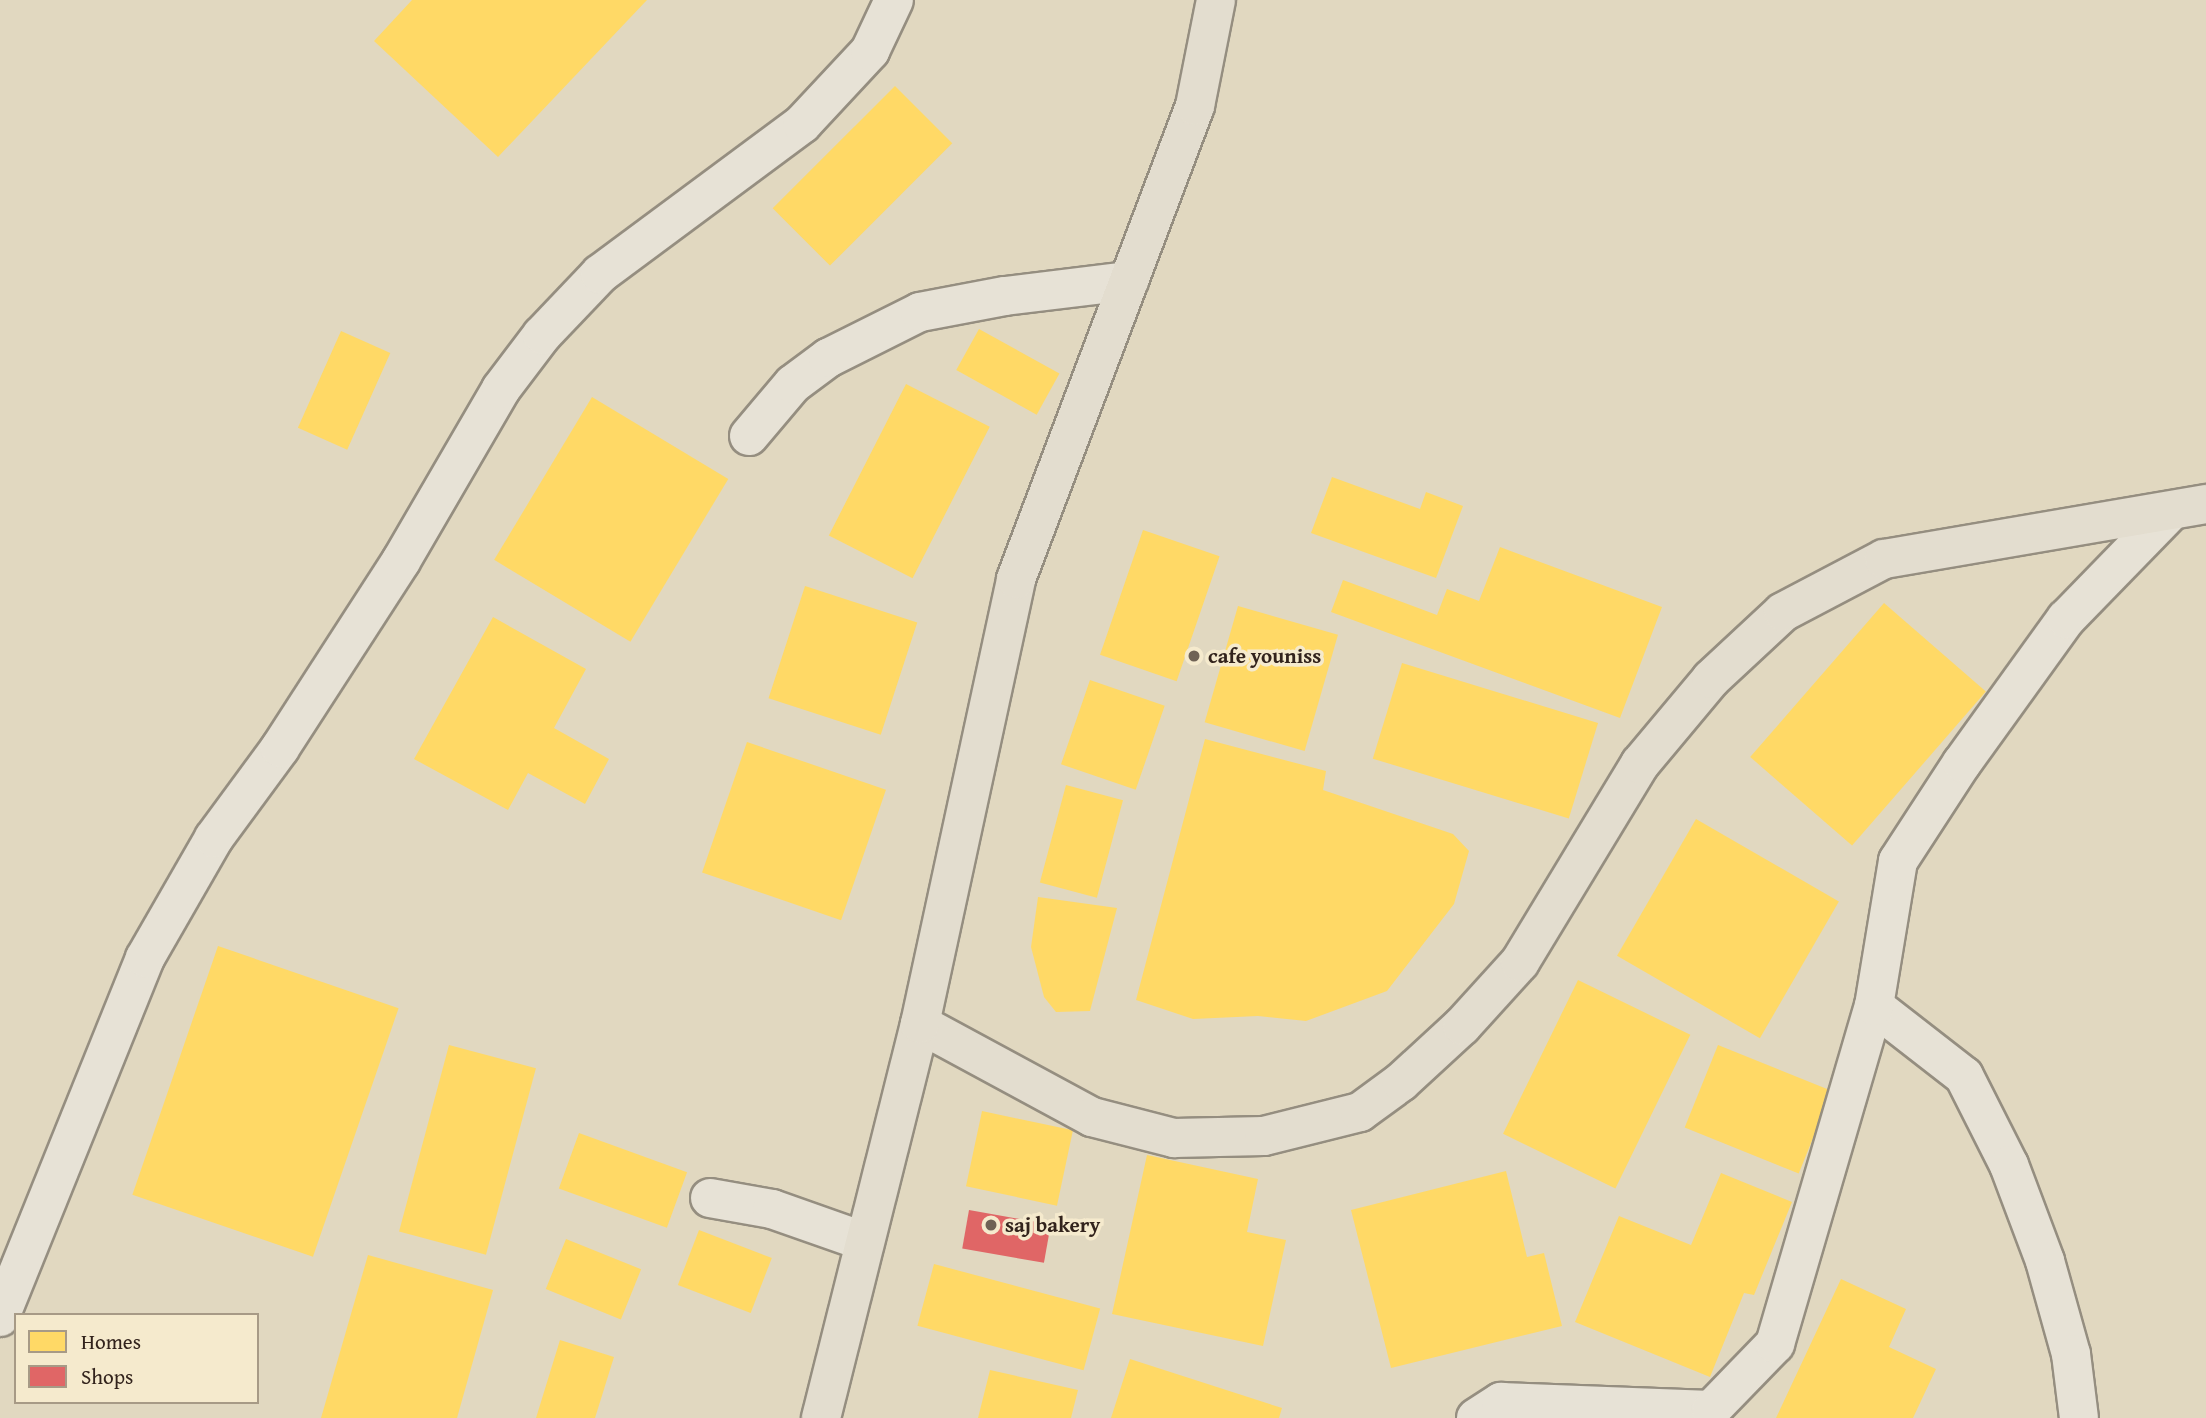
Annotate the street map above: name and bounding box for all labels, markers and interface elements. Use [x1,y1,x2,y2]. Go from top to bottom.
place label: cafe youniss [1208,643,1321,669]
marker: cafe youniss [1186,648,1202,664]
place label: saj bakery [1005,1212,1100,1238]
marker: saj bakery [983,1217,999,1233]
legend [14,1313,259,1404]
text: Homes [81,1326,141,1357]
text: Shops [81,1361,133,1392]

